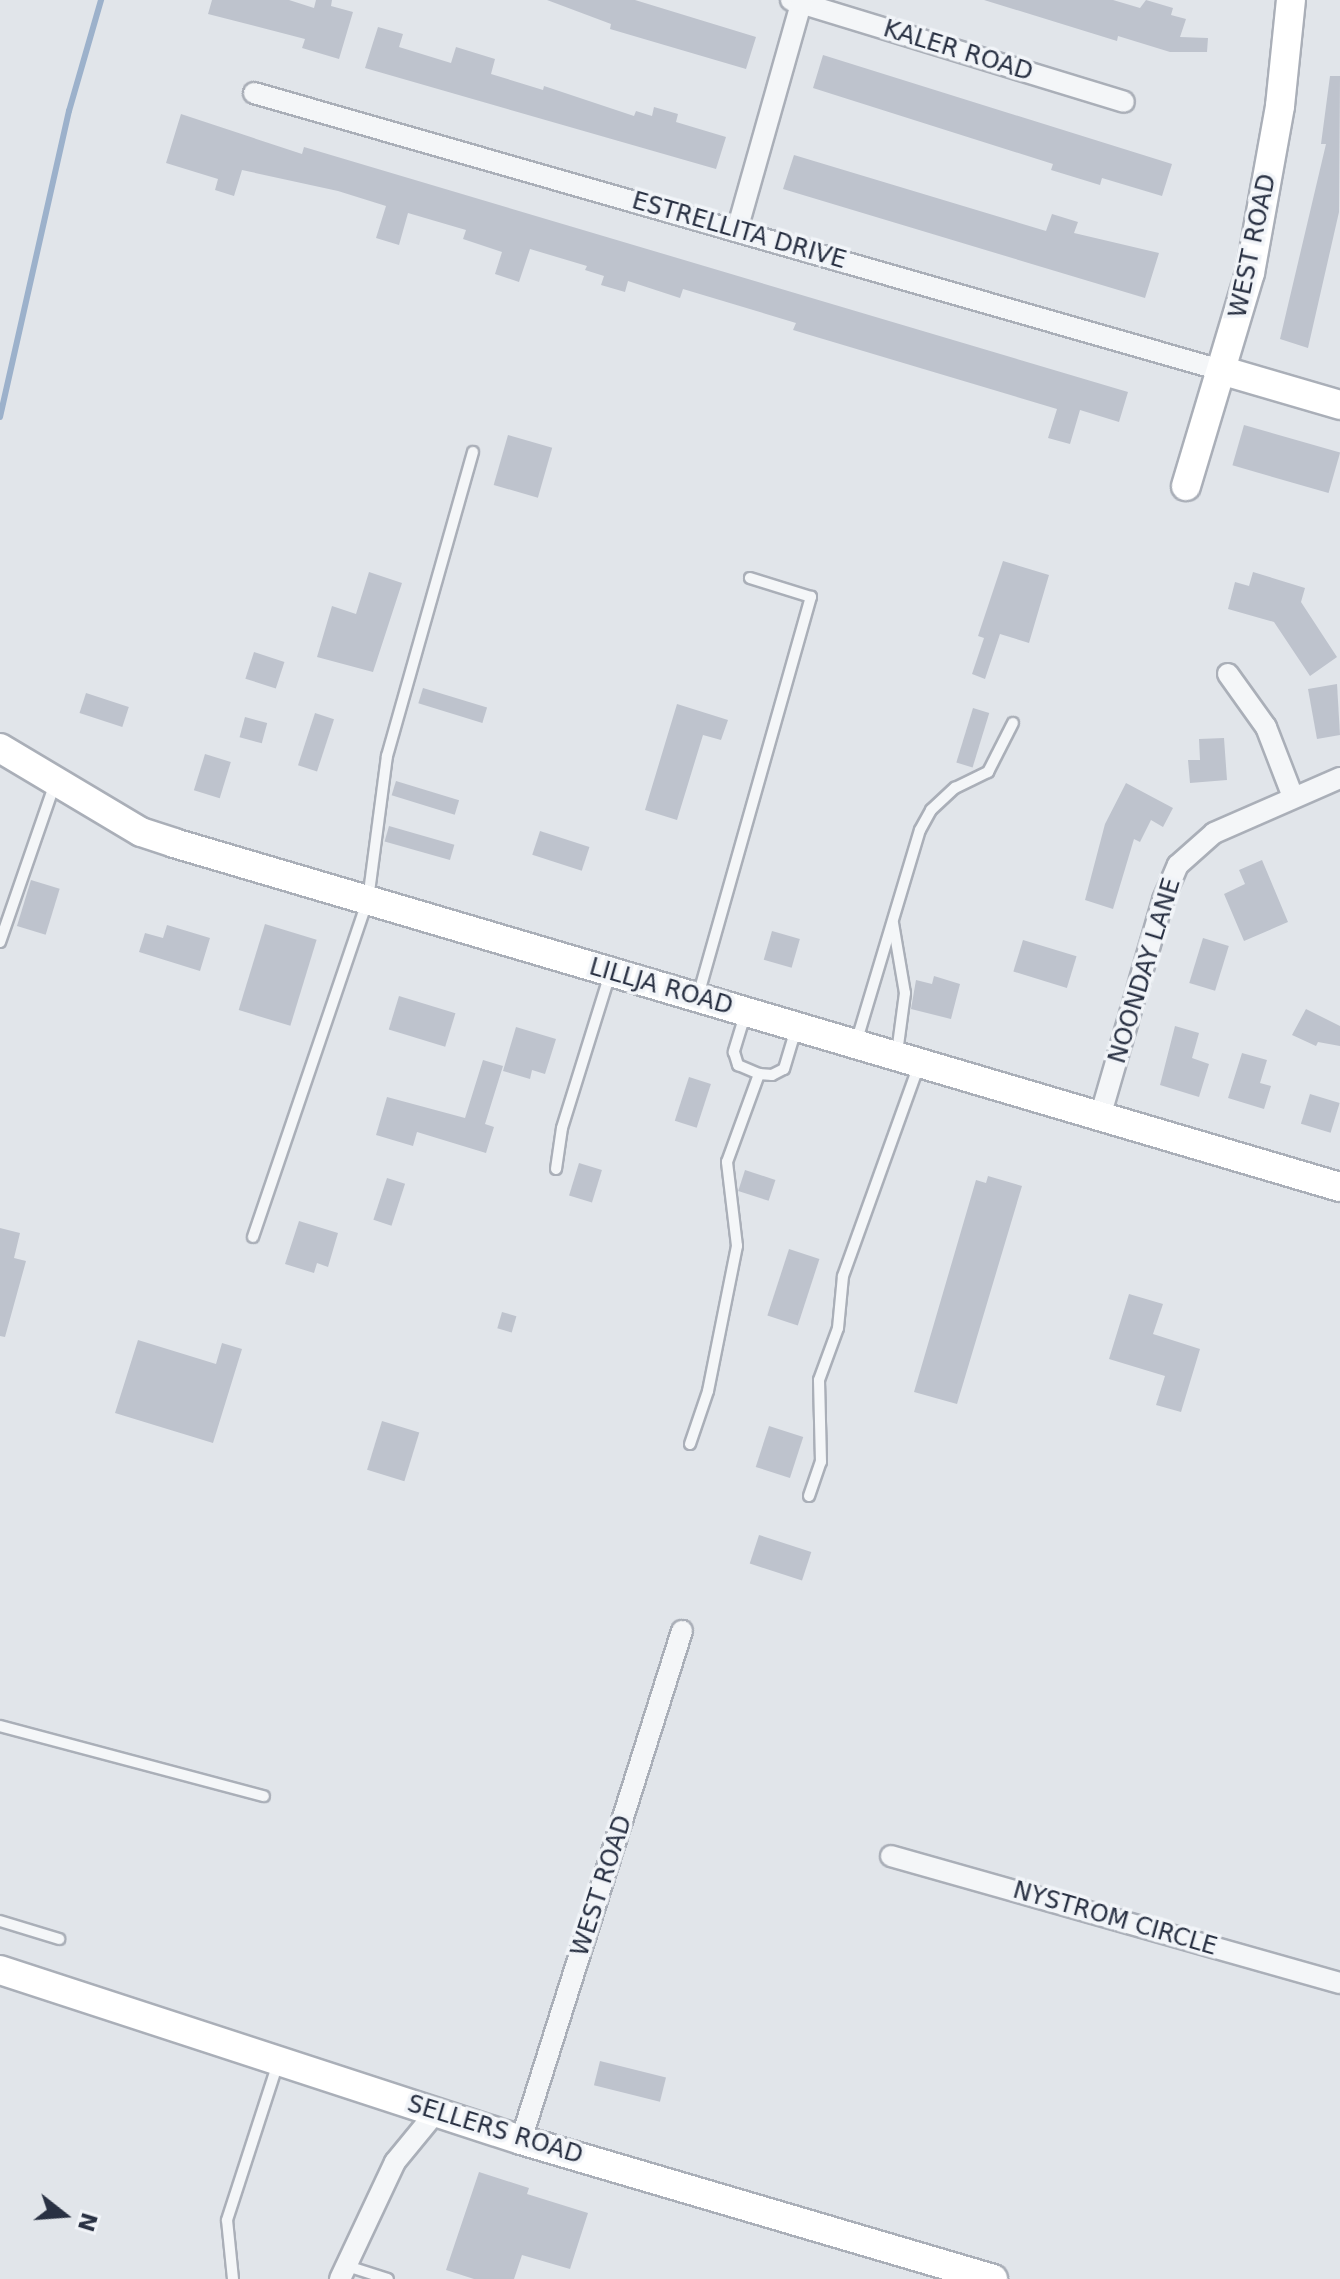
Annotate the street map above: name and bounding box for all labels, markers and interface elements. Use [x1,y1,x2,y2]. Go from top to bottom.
street label: KALER ROAD [880,15,1036,87]
street label: WEST ROAD [1224,171,1282,321]
street label: ESTRELLITA DRIVE [629,187,849,275]
street label: NOONDAY LANE [1103,875,1187,1067]
street label: LILLJA ROAD [586,953,736,1021]
street label: WEST ROAD [566,1812,638,1960]
street label: NYSTROM CIRCLE [1010,1876,1220,1962]
street label: SELLERS ROAD [404,2090,586,2170]
north arrow [24,2175,104,2255]
text: N [73,2210,102,2235]

